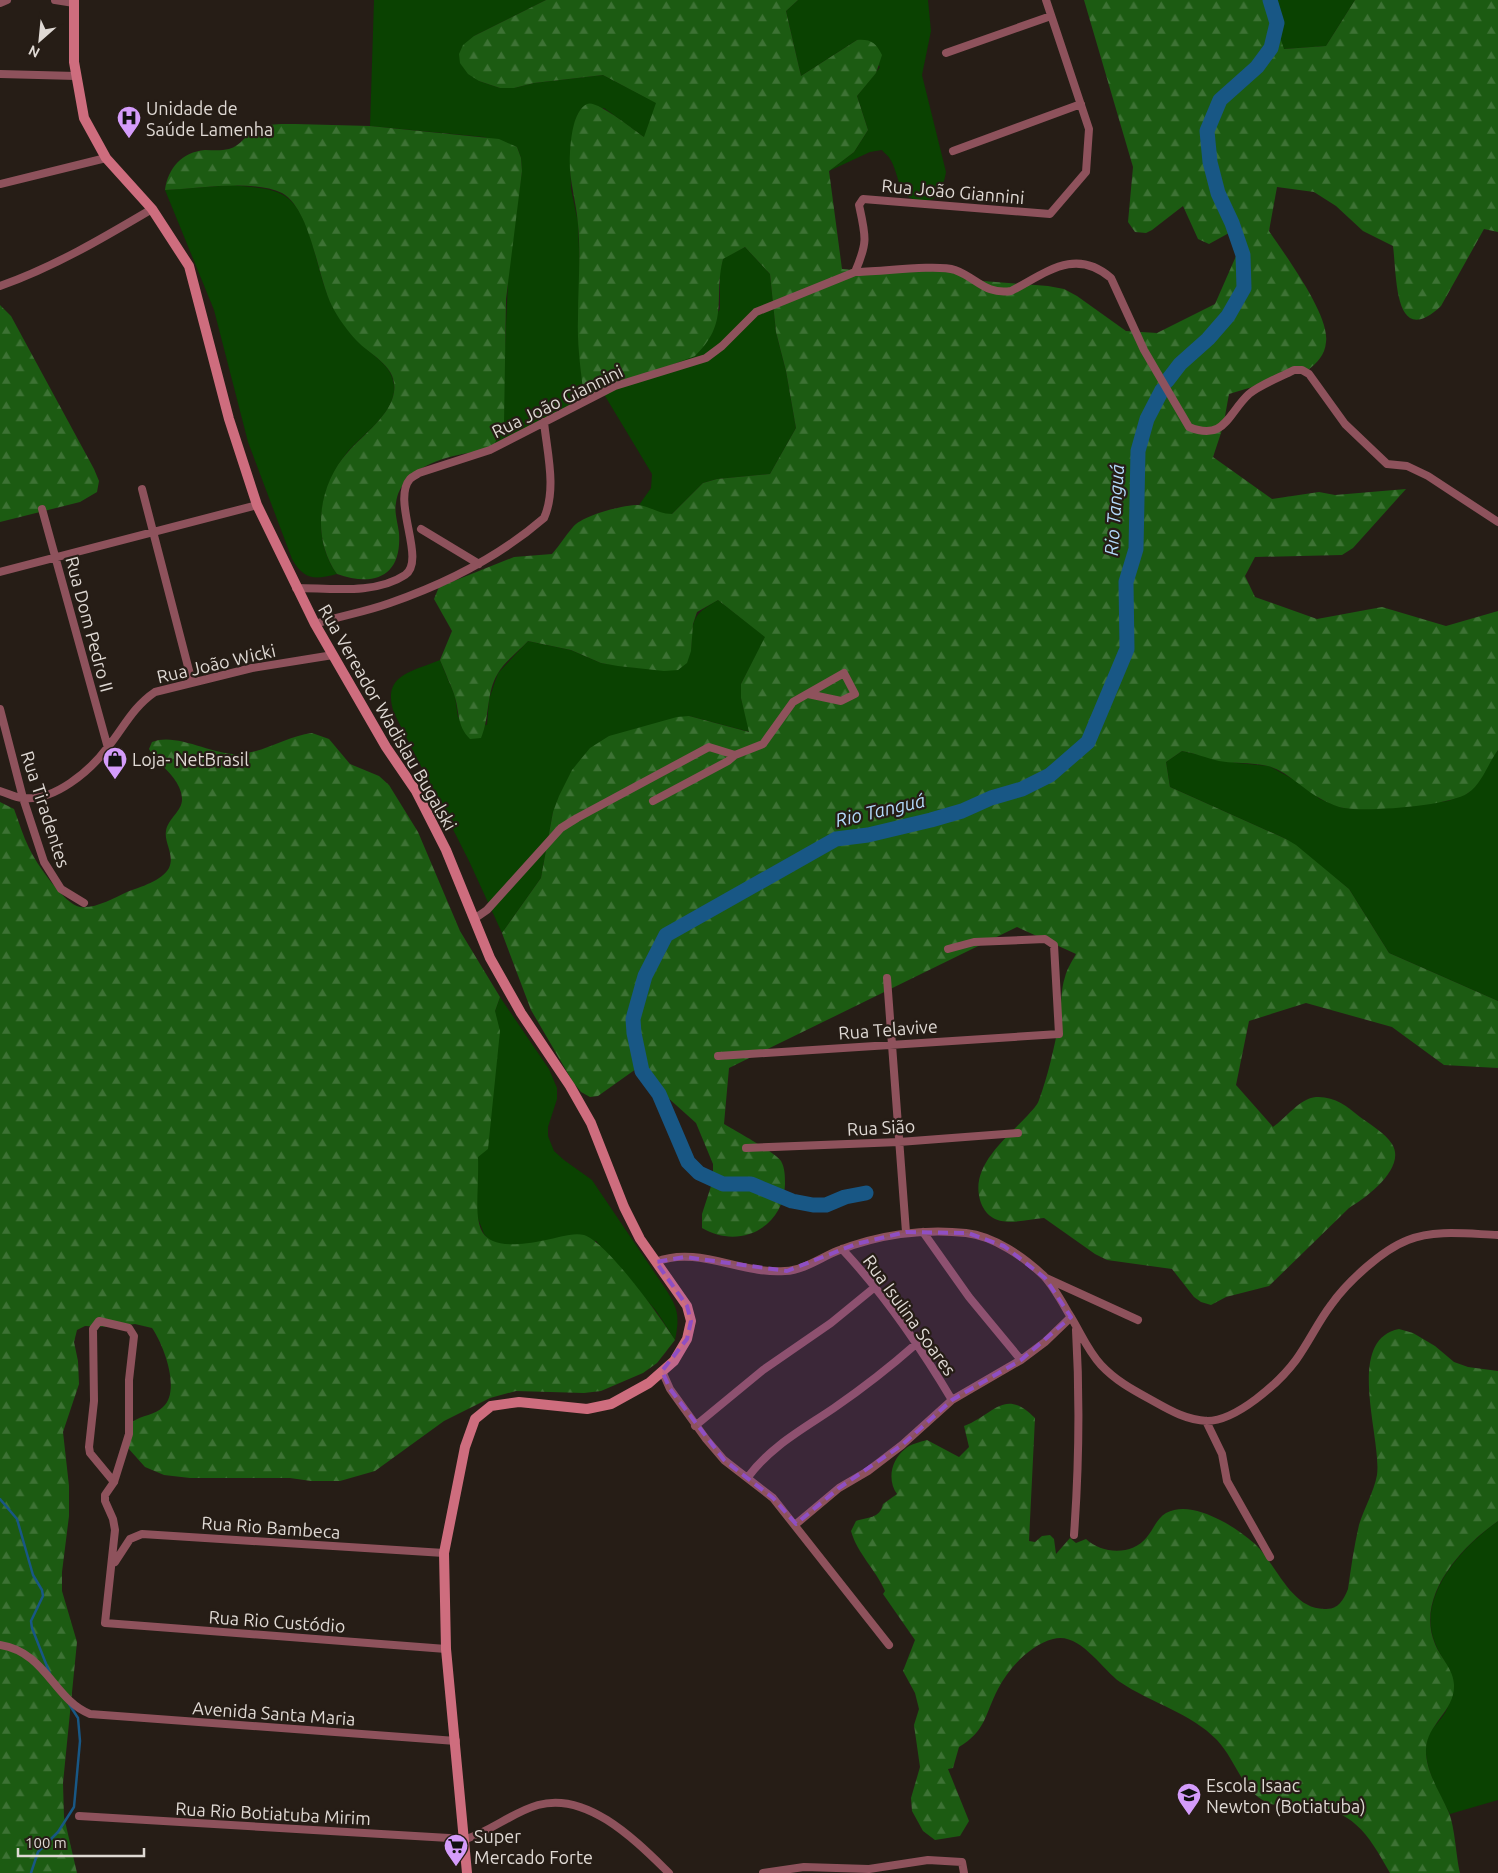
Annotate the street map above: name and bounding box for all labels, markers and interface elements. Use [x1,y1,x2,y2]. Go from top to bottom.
north arrow [15,15,65,65]
text: N [26,42,42,61]
place label: Unidade de Saúde Lamenha [146,98,273,139]
hospital icon: Unidade de Saúde Lamenha [116,105,142,139]
street label: Rua João Giannini [881,175,1025,207]
street label: Rua João Giannini [488,361,626,441]
water label: Rio Tanguá [1100,463,1128,557]
street label: Rua Dom Pedro II [62,554,118,694]
street label: Rua Vereador Wadislau Bugalski [315,600,461,834]
street label: Rua João Wicki [155,640,277,686]
shop icon: Loja- NetBrasil [102,746,128,780]
street label: Rua Tiradentes [18,748,74,870]
place label: Loja- NetBrasil [132,749,249,769]
water label: Rio Tanguá [833,789,927,831]
street label: Rua Telavive [838,1016,938,1042]
street label: Rua Sião [846,1115,916,1139]
street label: Rua Isulina Soares [860,1251,961,1379]
street label: Rua Rio Bambeca [201,1512,341,1542]
street label: Rua Rio Custódio [208,1606,346,1636]
street label: Avenida Santa Maria [192,1697,356,1729]
place label: Escola Isaac Newton (Botiatuba) [1206,1775,1366,1817]
school or university icon: Escola Isaac Newton (Botiatuba) [1176,1782,1202,1816]
street label: Rua Rio Botiatuba Mirim [175,1798,371,1828]
scale bar [18,1826,144,1858]
place label: Super Mercado Forte [474,1826,593,1867]
supermarket icon: Super Mercado Forte [443,1833,469,1867]
text: 100 m [25,1834,67,1851]

